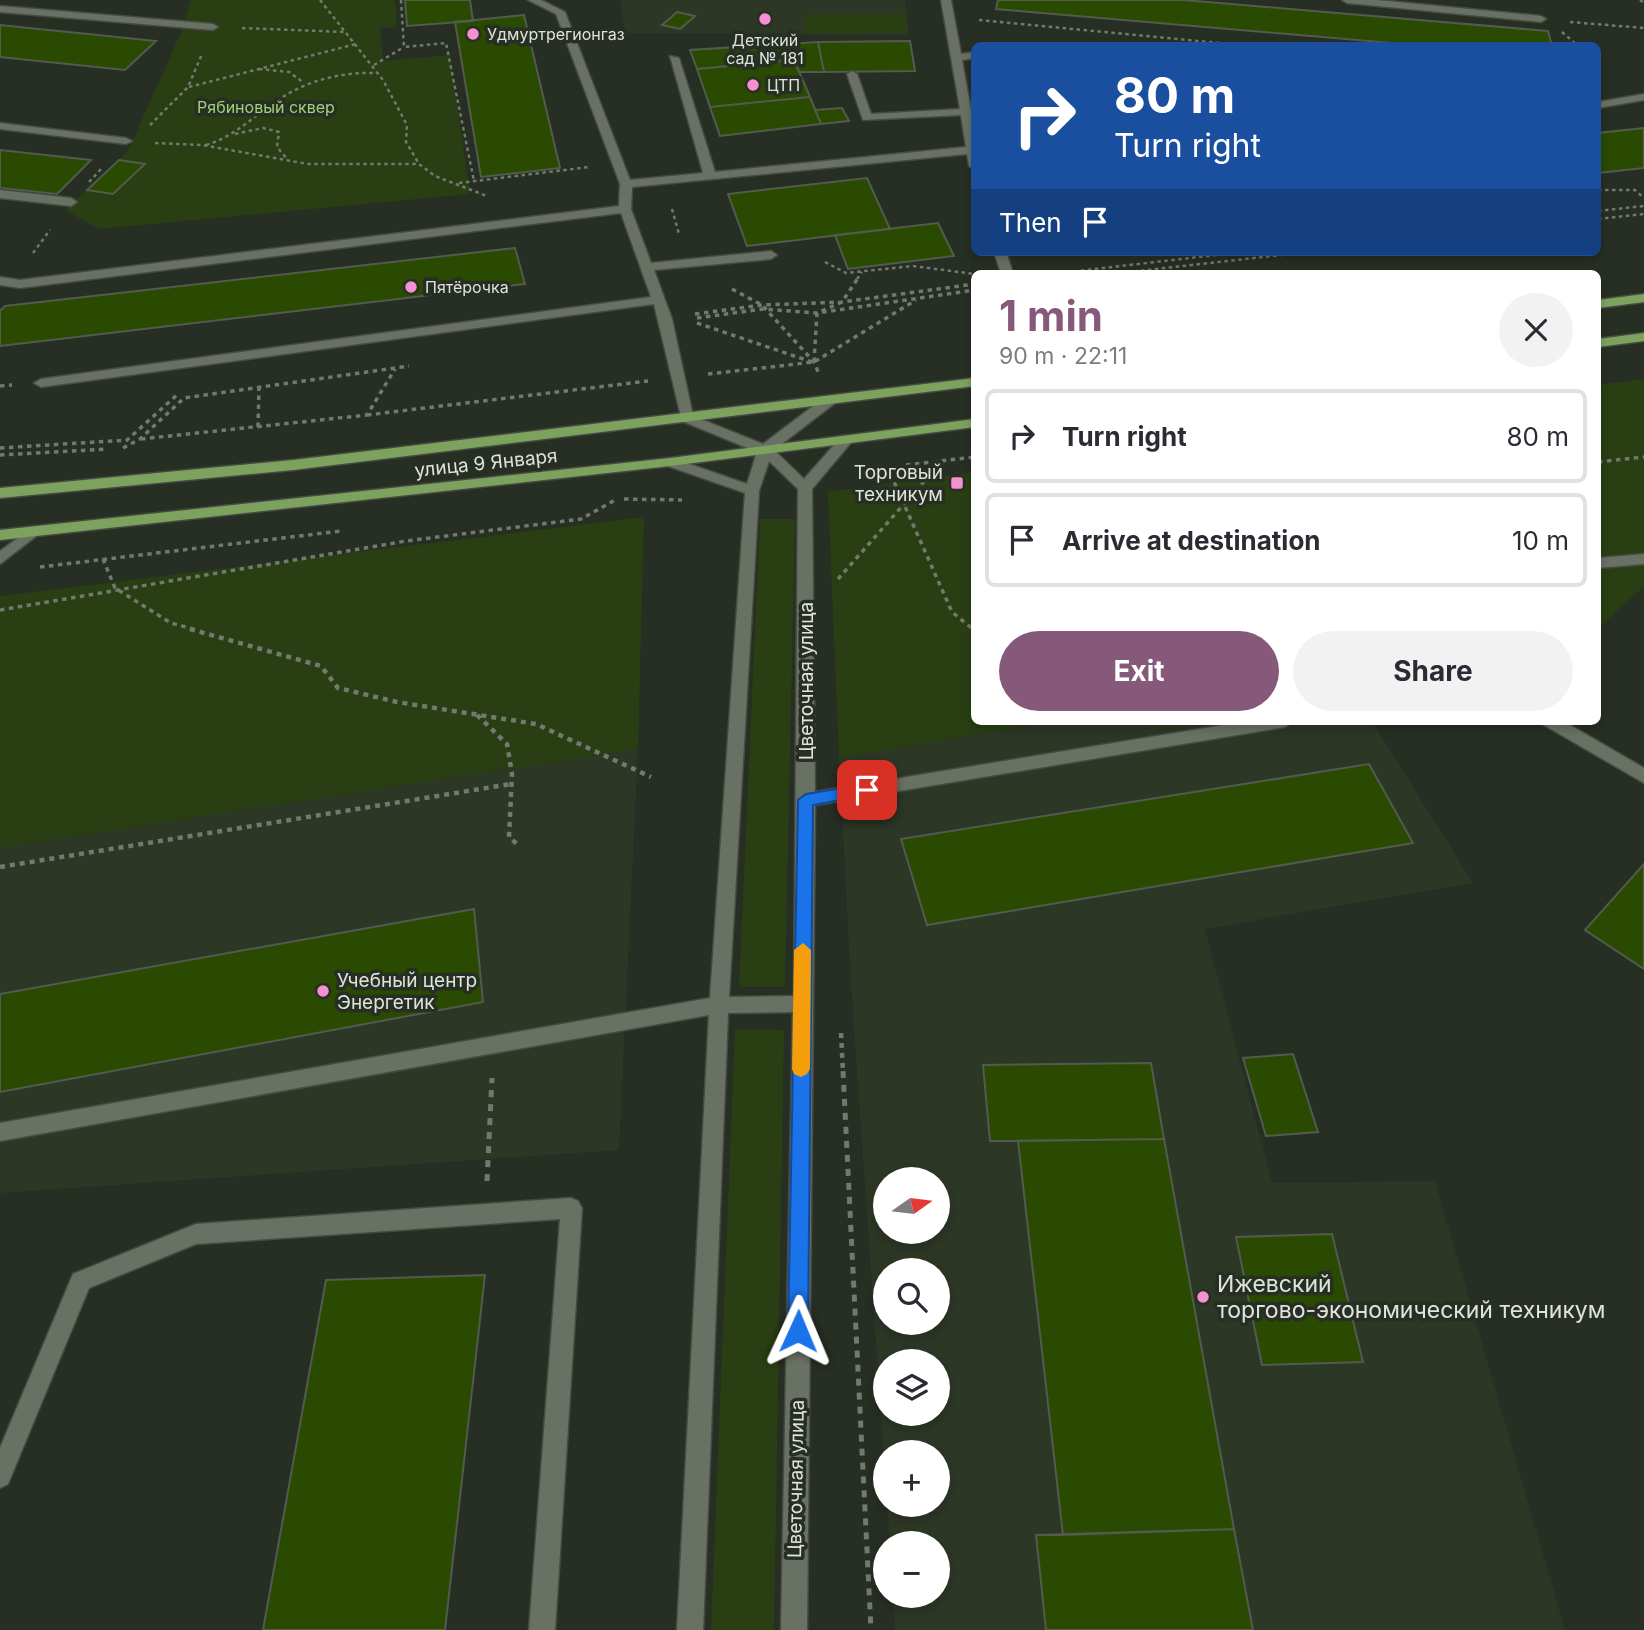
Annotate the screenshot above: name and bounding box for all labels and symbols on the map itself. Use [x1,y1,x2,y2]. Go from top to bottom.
marker: Детский сад № 181 [757,11,773,27]
place label: Удмуртрегионгаз [487,24,625,44]
marker: Удмуртрегионгаз [465,26,481,42]
place label: Детский сад № 181 [726,30,804,68]
place label: ЦТП [767,75,800,95]
marker: ЦТП [745,77,761,93]
park label: Рябиновый сквер [197,97,335,117]
place label: Пятёрочка [425,277,509,297]
marker: Пятёрочка [403,279,419,295]
street label: улица 9 Января [413,444,559,482]
place label: Торговый техникум [854,461,943,506]
marker: Торговый техникум [949,475,965,491]
street label: Цветочная улица [795,602,818,760]
pin [837,760,897,820]
place label: Учебный центр Энергетик [337,969,477,1014]
marker: Учебный центр Энергетик [315,983,331,999]
north arrow [873,1167,950,1244]
place label: Ижевский торгово-экономический техникум [1217,1270,1606,1324]
marker: Ижевский торгово-экономический техникум [1195,1289,1211,1305]
position arrow [761,1294,835,1368]
street label: Цветочная улица [783,1400,809,1558]

